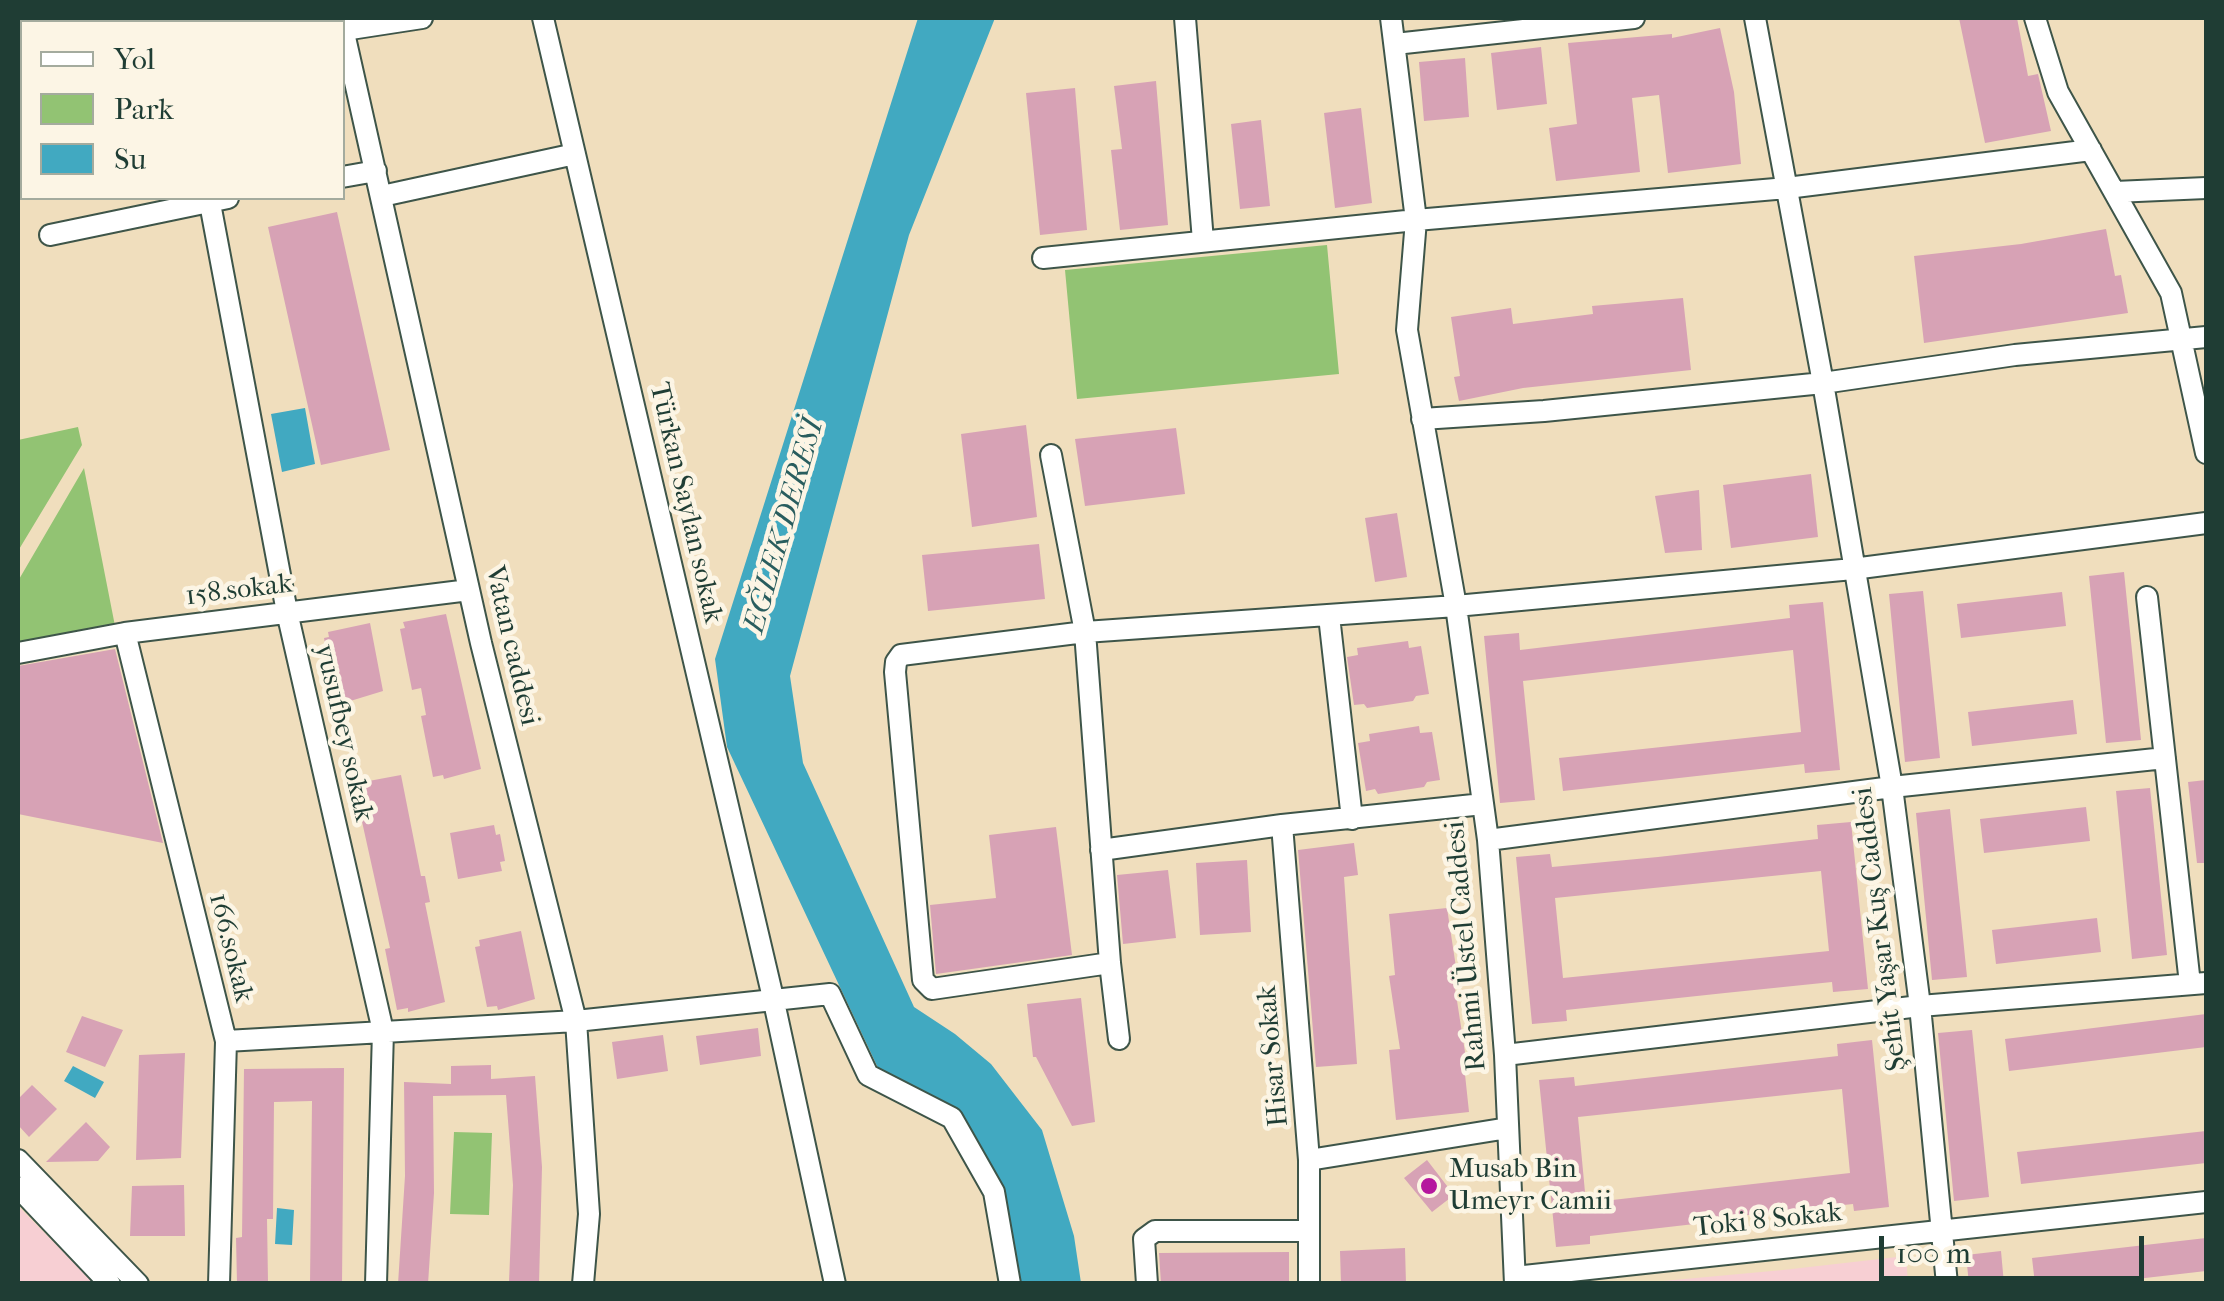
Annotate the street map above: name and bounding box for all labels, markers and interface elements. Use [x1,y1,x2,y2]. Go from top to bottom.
legend [20,20,345,200]
text: Yol [114,42,155,77]
text: Park [114,92,174,127]
text: Su [114,142,146,177]
street label: Türkan Saylan sokak [641,379,729,627]
water label: EĞLEK DERESİ [737,415,833,637]
street label: Vatan caddesi [476,563,546,729]
street label: 158.sokak [184,568,294,614]
street label: yusufbey sokak [306,641,380,825]
street label: Şehit Yaşar Kuş Caddesi [1847,785,1915,1073]
street label: Rahmi Üstel Caddesi [1439,819,1495,1073]
street label: 166.sokak [200,890,260,1006]
street label: Hisar Sokak [1251,984,1297,1128]
place label: Musab Bin Umeyr Camii [1449,1153,1612,1219]
marker: Musab Bin Umeyr Camii [1418,1175,1440,1197]
street label: Toki 8 Sokak [1692,1196,1844,1246]
scale bar [1884,1216,2149,1278]
text: 100 m [1896,1236,1971,1271]

